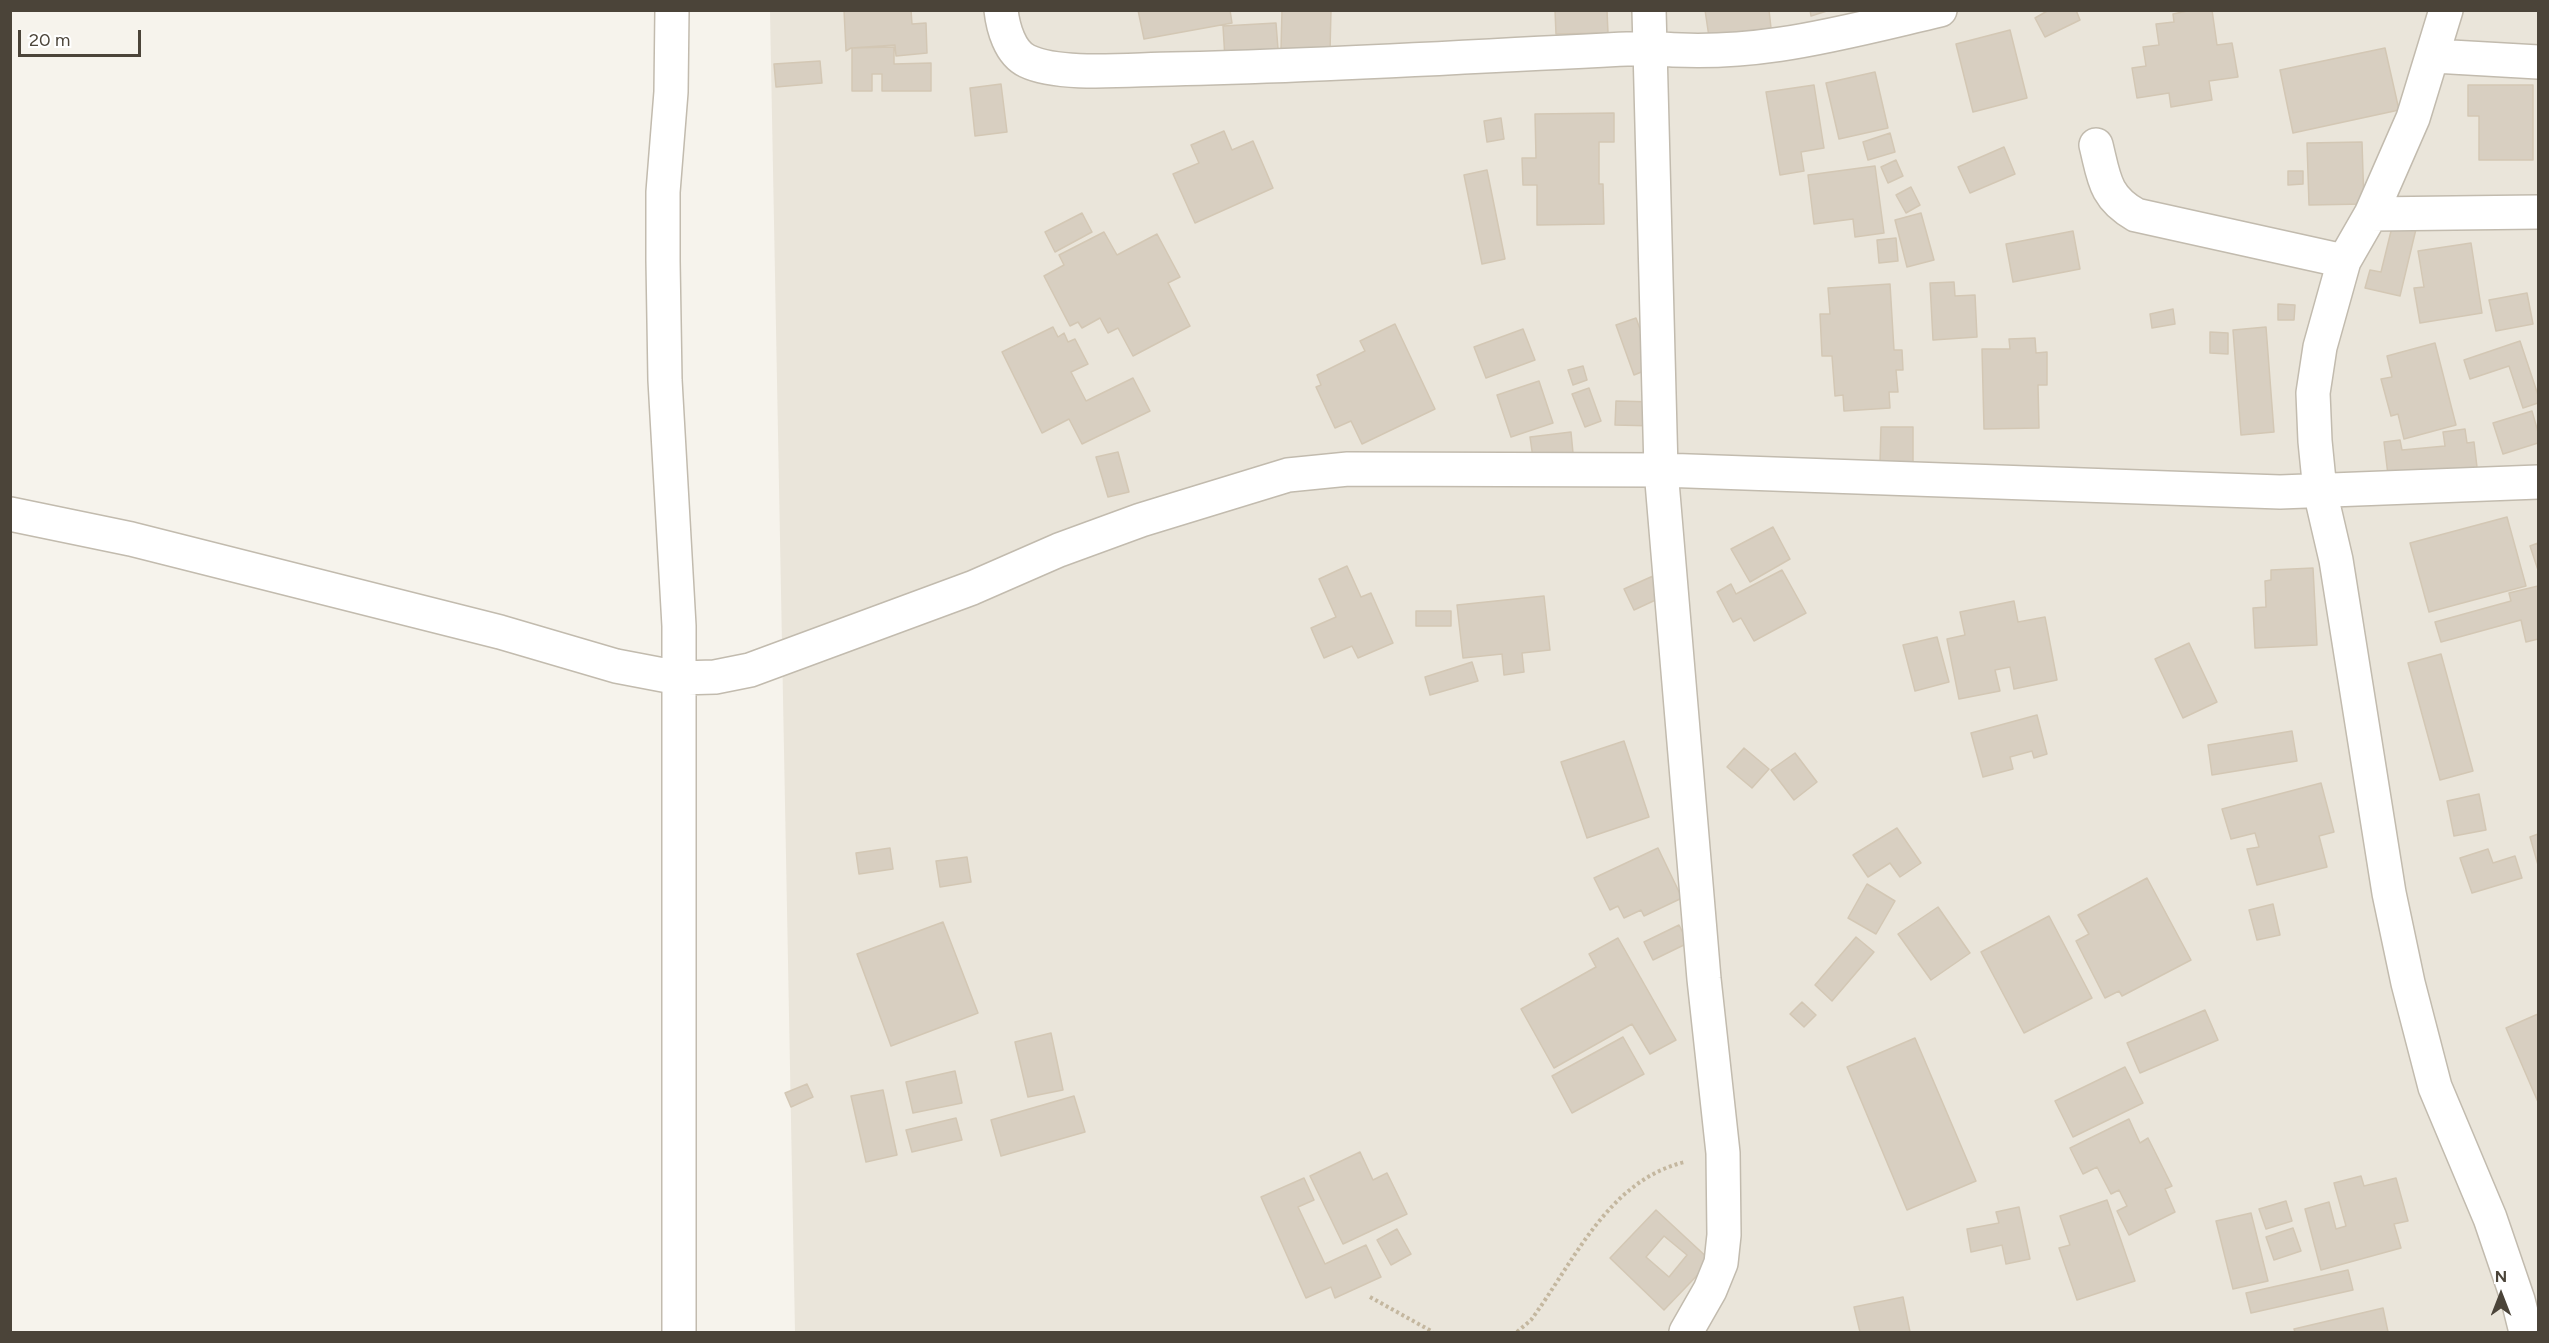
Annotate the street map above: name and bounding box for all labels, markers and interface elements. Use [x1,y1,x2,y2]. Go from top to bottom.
scale bar [21,18,144,56]
text: 20 m [29,29,70,51]
north arrow [2471,1265,2531,1325]
text: N [2495,1267,2507,1286]

